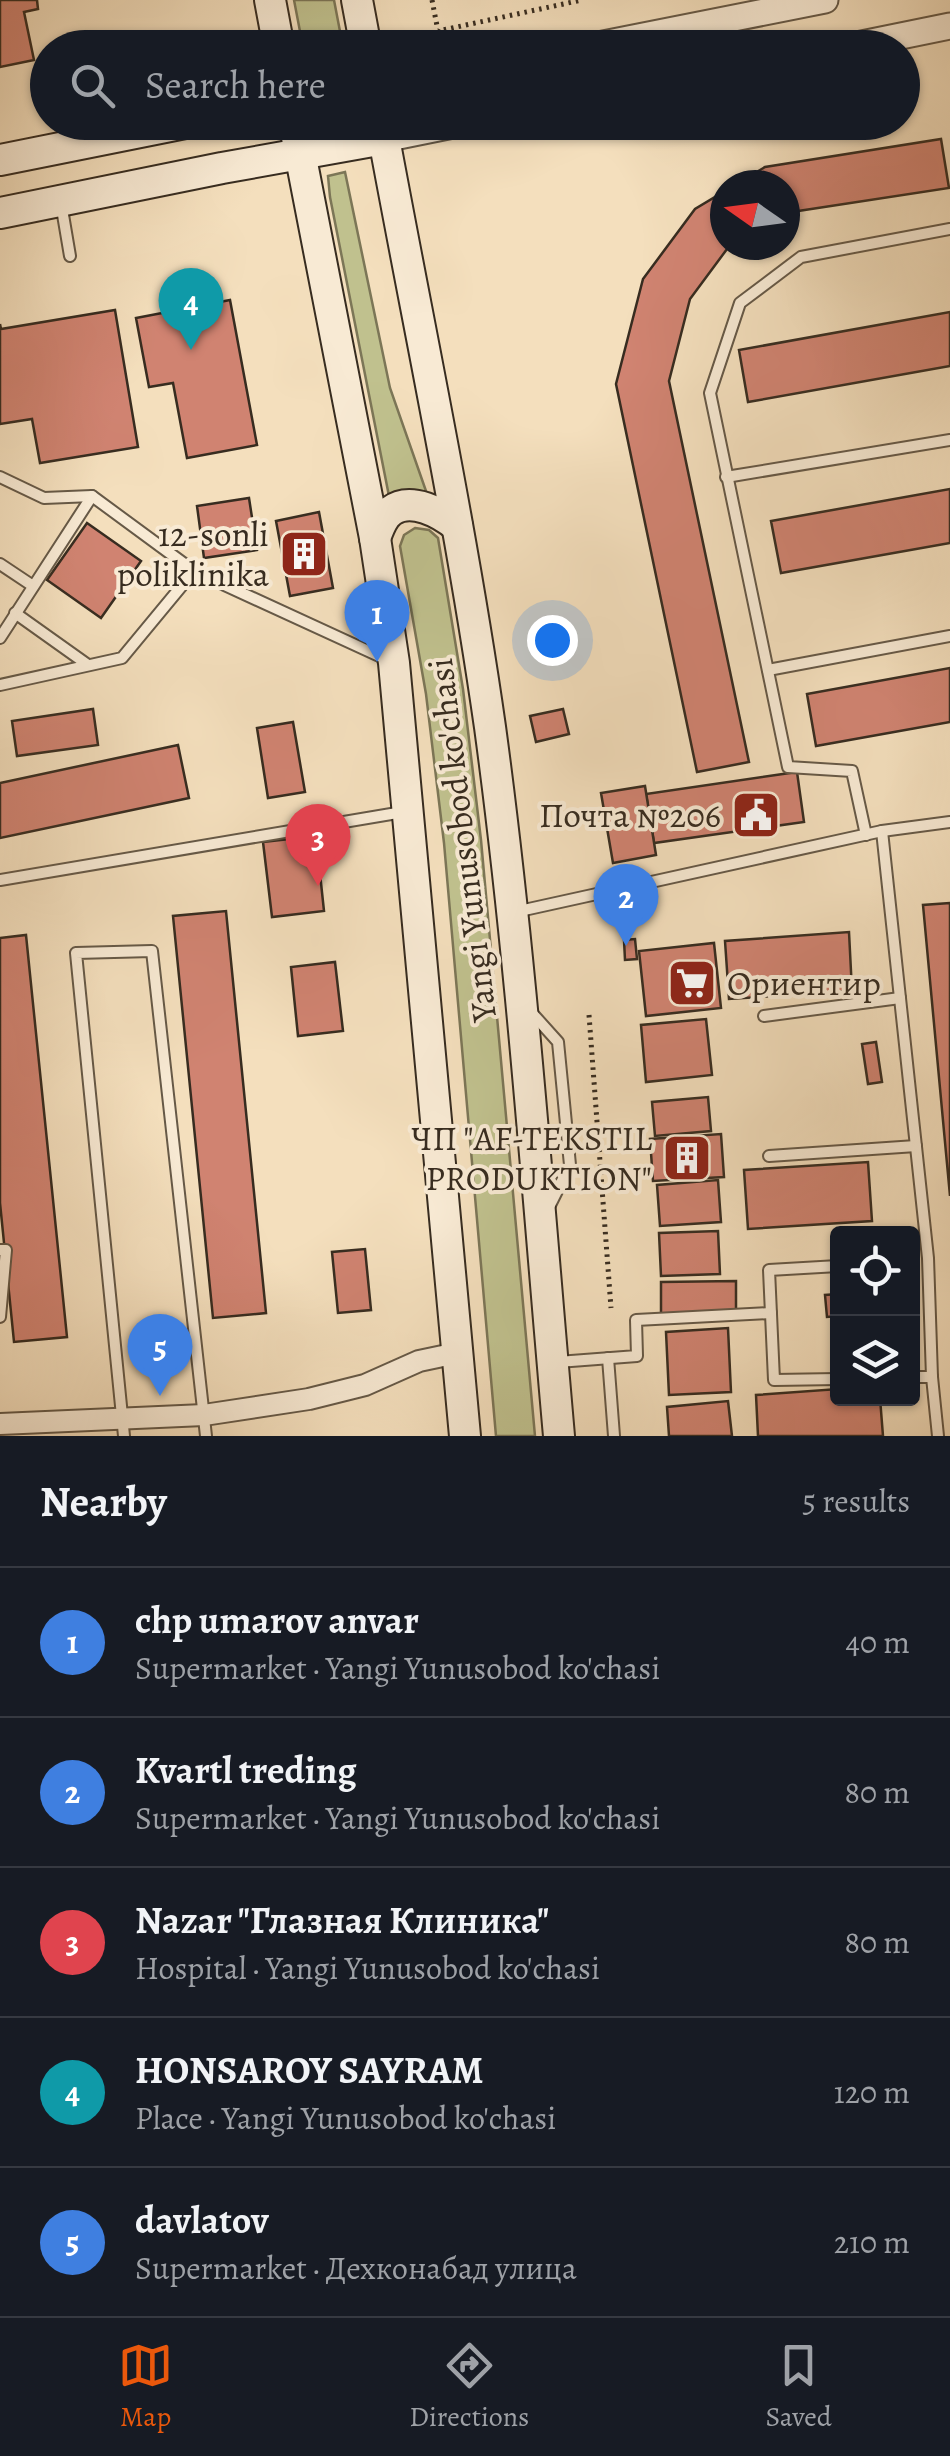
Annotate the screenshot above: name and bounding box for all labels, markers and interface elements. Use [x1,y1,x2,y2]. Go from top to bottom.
search box [30,30,920,140]
icon: search [65,58,120,113]
text: Search here [145,59,326,111]
north arrow [710,170,800,260]
pin: 4 [158,268,224,350]
place label: 12-sonli poliklinika [117,510,270,598]
building icon: 12-sonli poliklinika [278,528,330,580]
pin: 1 [344,580,410,662]
your location [527,615,578,666]
street label: Yangi Yunusobod ko'chasi [416,656,508,1025]
public building icon: Почта №206 [730,789,782,841]
place label: Почта №206 [539,791,721,839]
pin: 3 [286,804,350,886]
pin: 2 [594,864,658,946]
supermarket icon: Ориентир [666,957,718,1009]
place label: Ориентир [727,959,881,1007]
place label: ЧП "AF-TEKSTIL PRODUKTION" [411,1114,652,1202]
building icon: ЧП "AF-TEKSTIL PRODUKTION" [661,1132,713,1184]
map controls [830,1226,920,1406]
button: locate [830,1226,920,1316]
pin: 5 [128,1314,192,1396]
button: layers [830,1316,920,1406]
text: Nearby [40,1473,167,1530]
text: 5 results [802,1479,910,1523]
text: chp umarov anvar [135,1594,419,1646]
text: 1 [67,1620,78,1664]
text: 40 m [845,1620,910,1664]
text: Supermarket · Yangi Yunusobod ko'chasi [135,1646,660,1690]
text: Kvartl treding [135,1744,357,1796]
text: 2 [65,1770,80,1814]
text: 80 m [844,1770,910,1814]
text: Supermarket · Yangi Yunusobod ko'chasi [135,1796,660,1840]
text: Nazar "Глазная Клиника" [135,1894,549,1946]
text: 3 [66,1920,79,1964]
text: 80 m [844,1920,910,1964]
text: Hospital · Yangi Yunusobod ko'chasi [135,1946,600,1990]
text: HONSAROY SAYRAM [135,2044,483,2096]
text: 4 [65,2070,80,2114]
text: 120 m [834,2070,910,2114]
text: Place · Yangi Yunusobod ko'chasi [135,2096,556,2140]
text: davlatov [135,2194,269,2246]
text: 5 [66,2220,79,2264]
text: 210 m [834,2220,910,2264]
text: Supermarket · Дехконабад улица [135,2246,577,2290]
tab: Map [118,2338,173,2436]
tab: Directions [409,2338,529,2436]
tab: Saved [766,2338,832,2436]

